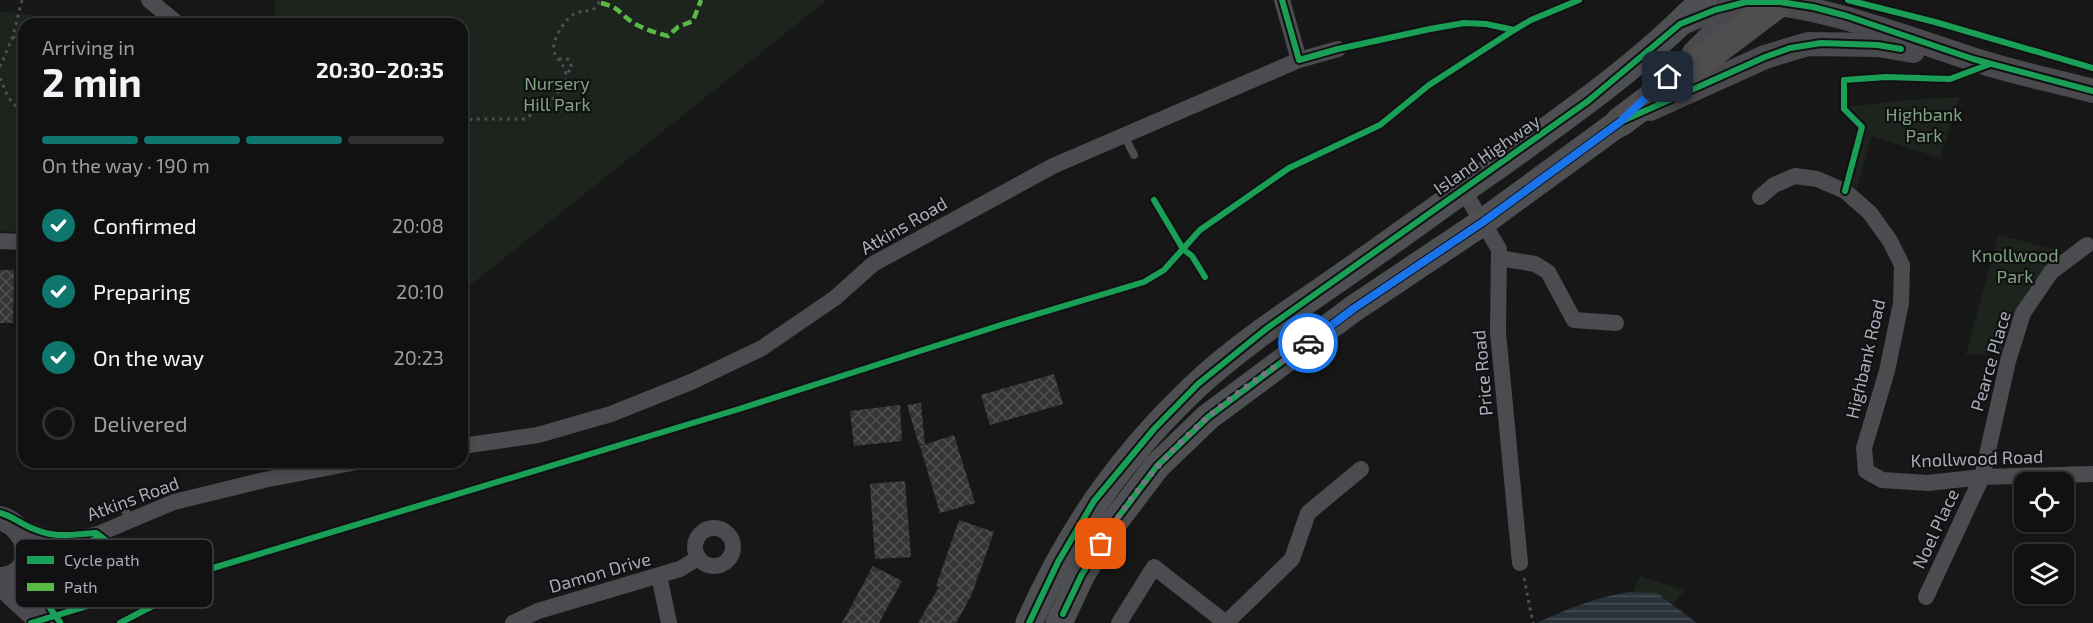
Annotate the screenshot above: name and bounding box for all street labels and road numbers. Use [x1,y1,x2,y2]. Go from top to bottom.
street label: Island Highway [1429,109,1544,199]
street label: Atkins Road [856,191,951,259]
street label: Highbank Road [1841,297,1889,421]
street label: Pearce Place [1965,308,2015,414]
street label: Price Road [1467,329,1497,417]
street label: Knollwood Road [1910,445,2044,471]
street label: Atkins Road [84,471,182,525]
street label: Noel Place [1907,485,1963,572]
street label: Damon Drive [546,547,653,597]

